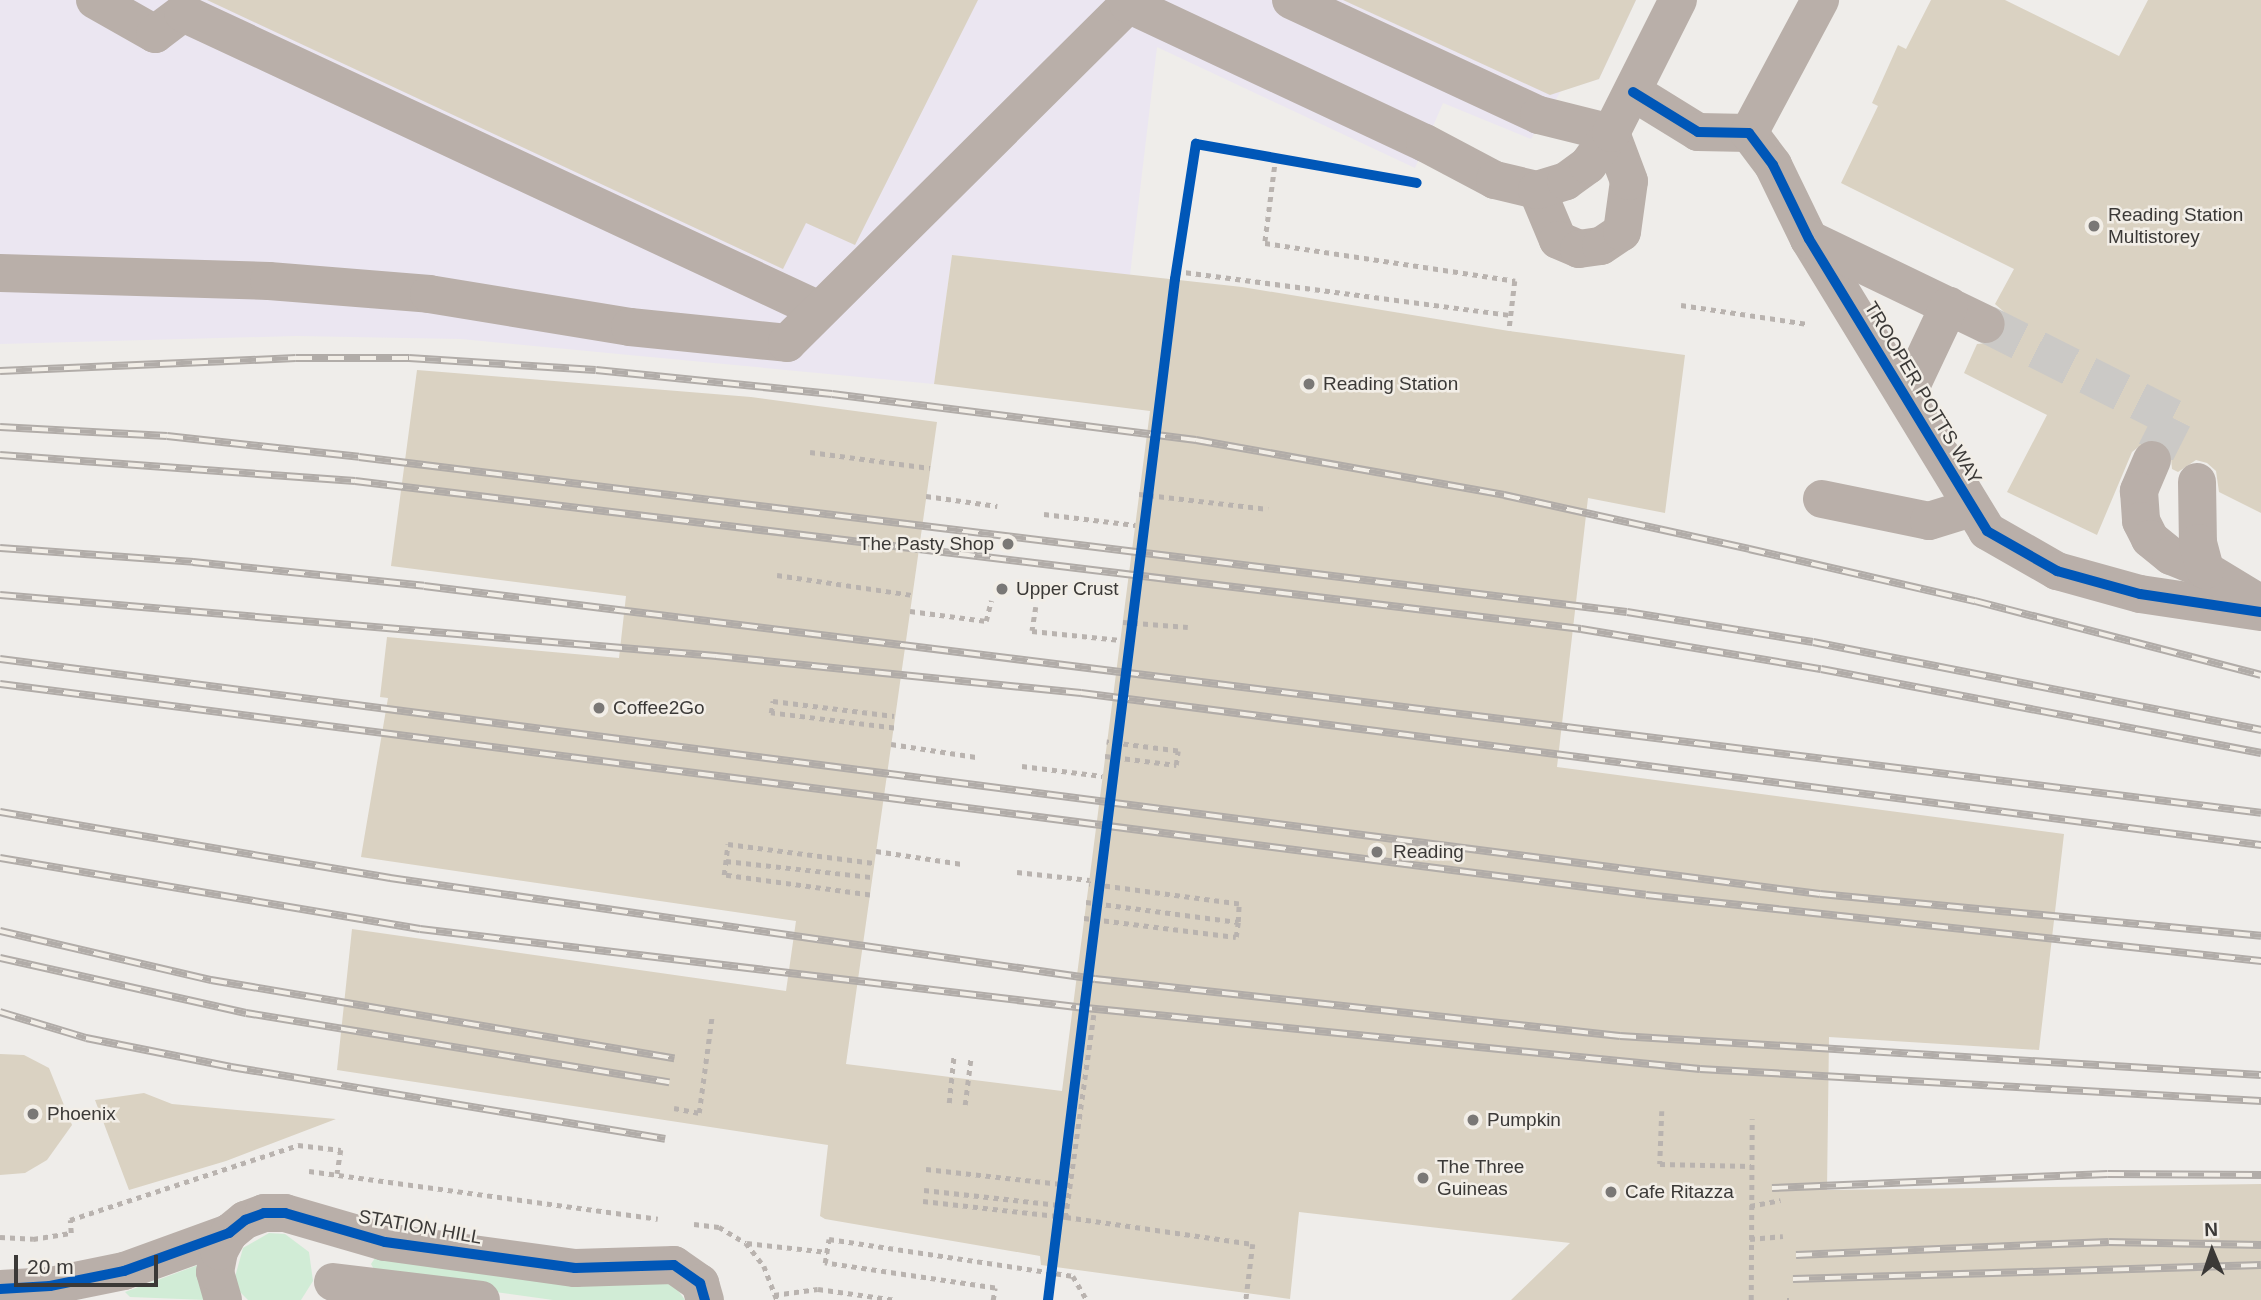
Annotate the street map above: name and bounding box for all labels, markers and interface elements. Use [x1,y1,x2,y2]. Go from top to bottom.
place label: Reading Station Multistorey [2108,204,2243,248]
marker: Reading Station Multistorey [2086,218,2102,234]
street label: TROOPER POTTS WAY [1859,298,1987,488]
place label: Reading Station [1323,373,1458,395]
marker: Reading Station [1301,376,1317,392]
place label: The Pasty Shop [859,533,994,555]
marker: The Pasty Shop [1000,536,1016,552]
place label: Upper Crust [1016,578,1118,600]
marker: Upper Crust [994,581,1010,597]
place label: Coffee2Go [613,697,705,719]
marker: Coffee2Go [591,700,607,716]
place label: Reading [1393,841,1464,863]
marker: Reading [1367,842,1387,862]
place label: Phoenix [47,1103,116,1125]
marker: Phoenix [25,1106,41,1122]
place label: Pumpkin [1487,1109,1561,1131]
marker: Pumpkin [1465,1112,1481,1128]
place label: The Three Guineas [1437,1156,1525,1200]
marker: The Three Guineas [1415,1170,1431,1186]
place label: Cafe Ritazza [1625,1181,1734,1203]
marker: Cafe Ritazza [1603,1184,1619,1200]
street label: STATION HILL [357,1205,483,1249]
north arrow [2177,1216,2247,1286]
text: N [2204,1219,2218,1240]
scale bar [18,1240,161,1284]
text: 20 m [27,1255,74,1278]

